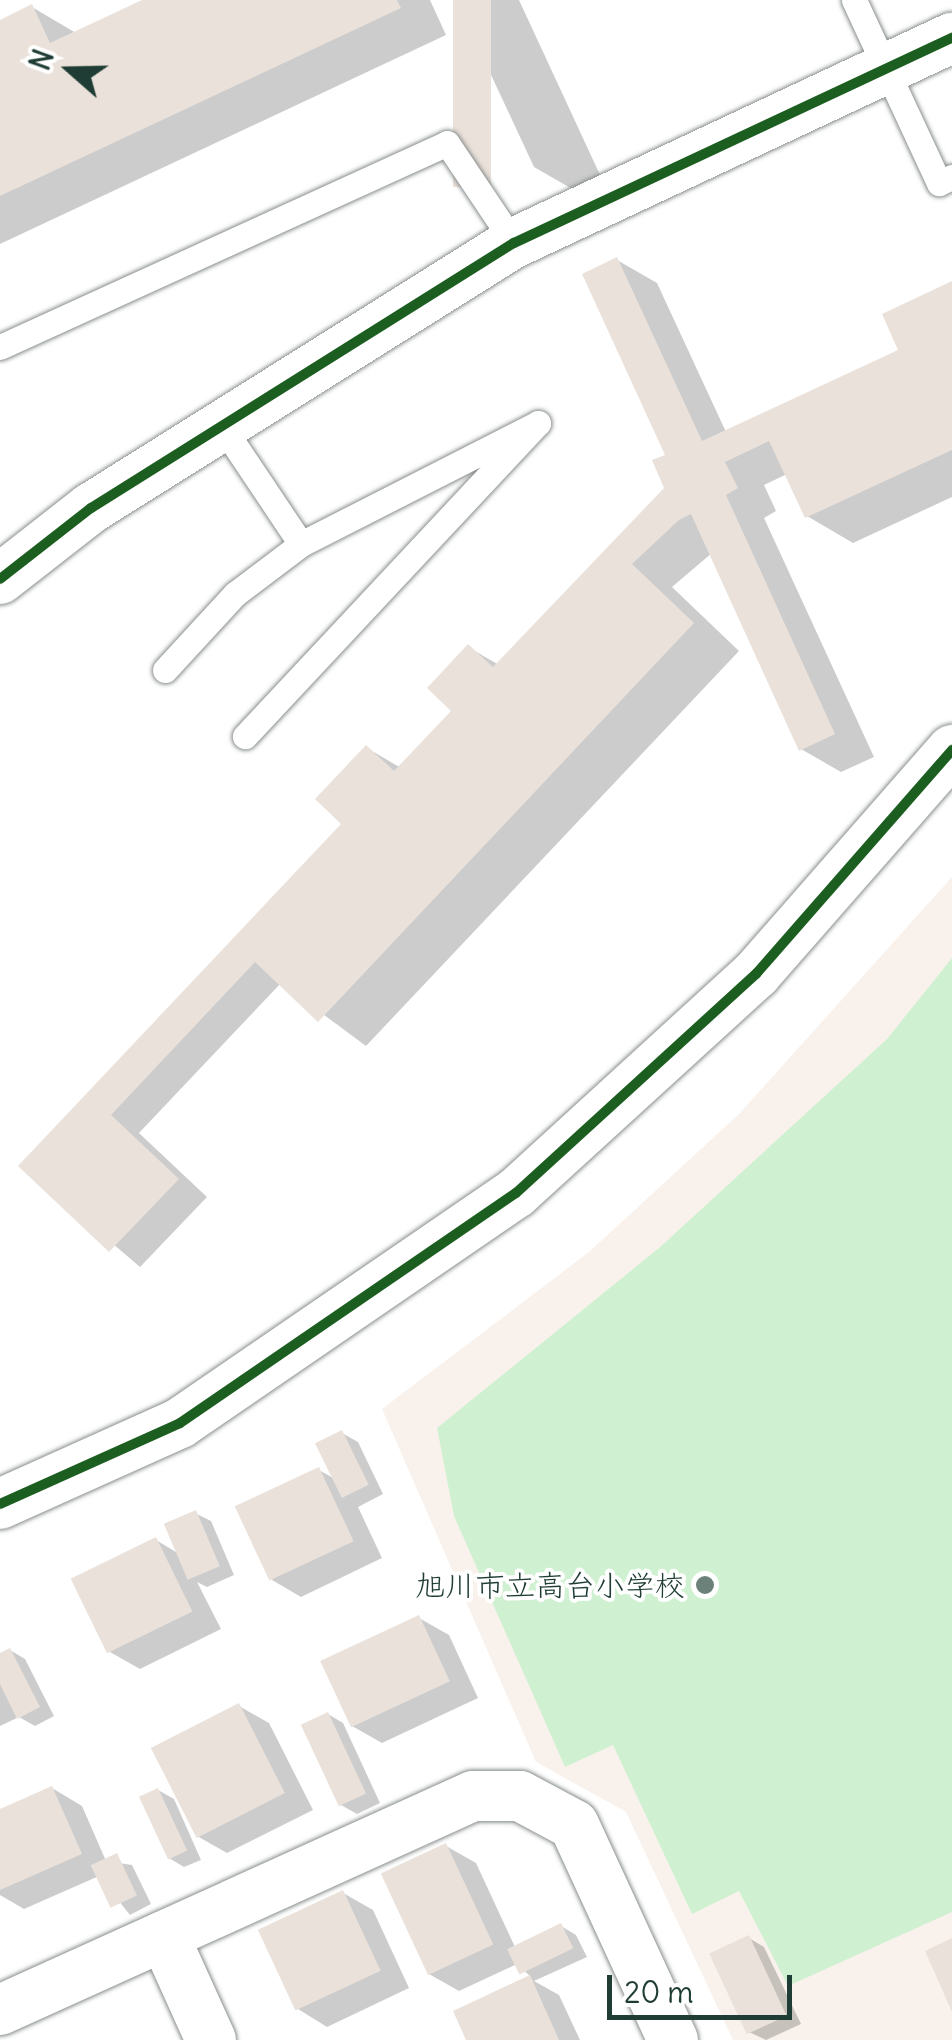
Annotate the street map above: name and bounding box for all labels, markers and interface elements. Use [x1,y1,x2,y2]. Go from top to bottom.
north arrow [20,20,120,120]
text: N [22,44,62,75]
place label: 旭川市立高台小学校 [415,1567,685,1603]
marker: 旭川市立高台小学校 [694,1574,716,1596]
scale bar [612,1955,797,2017]
text: 20 m [624,1973,694,2011]

